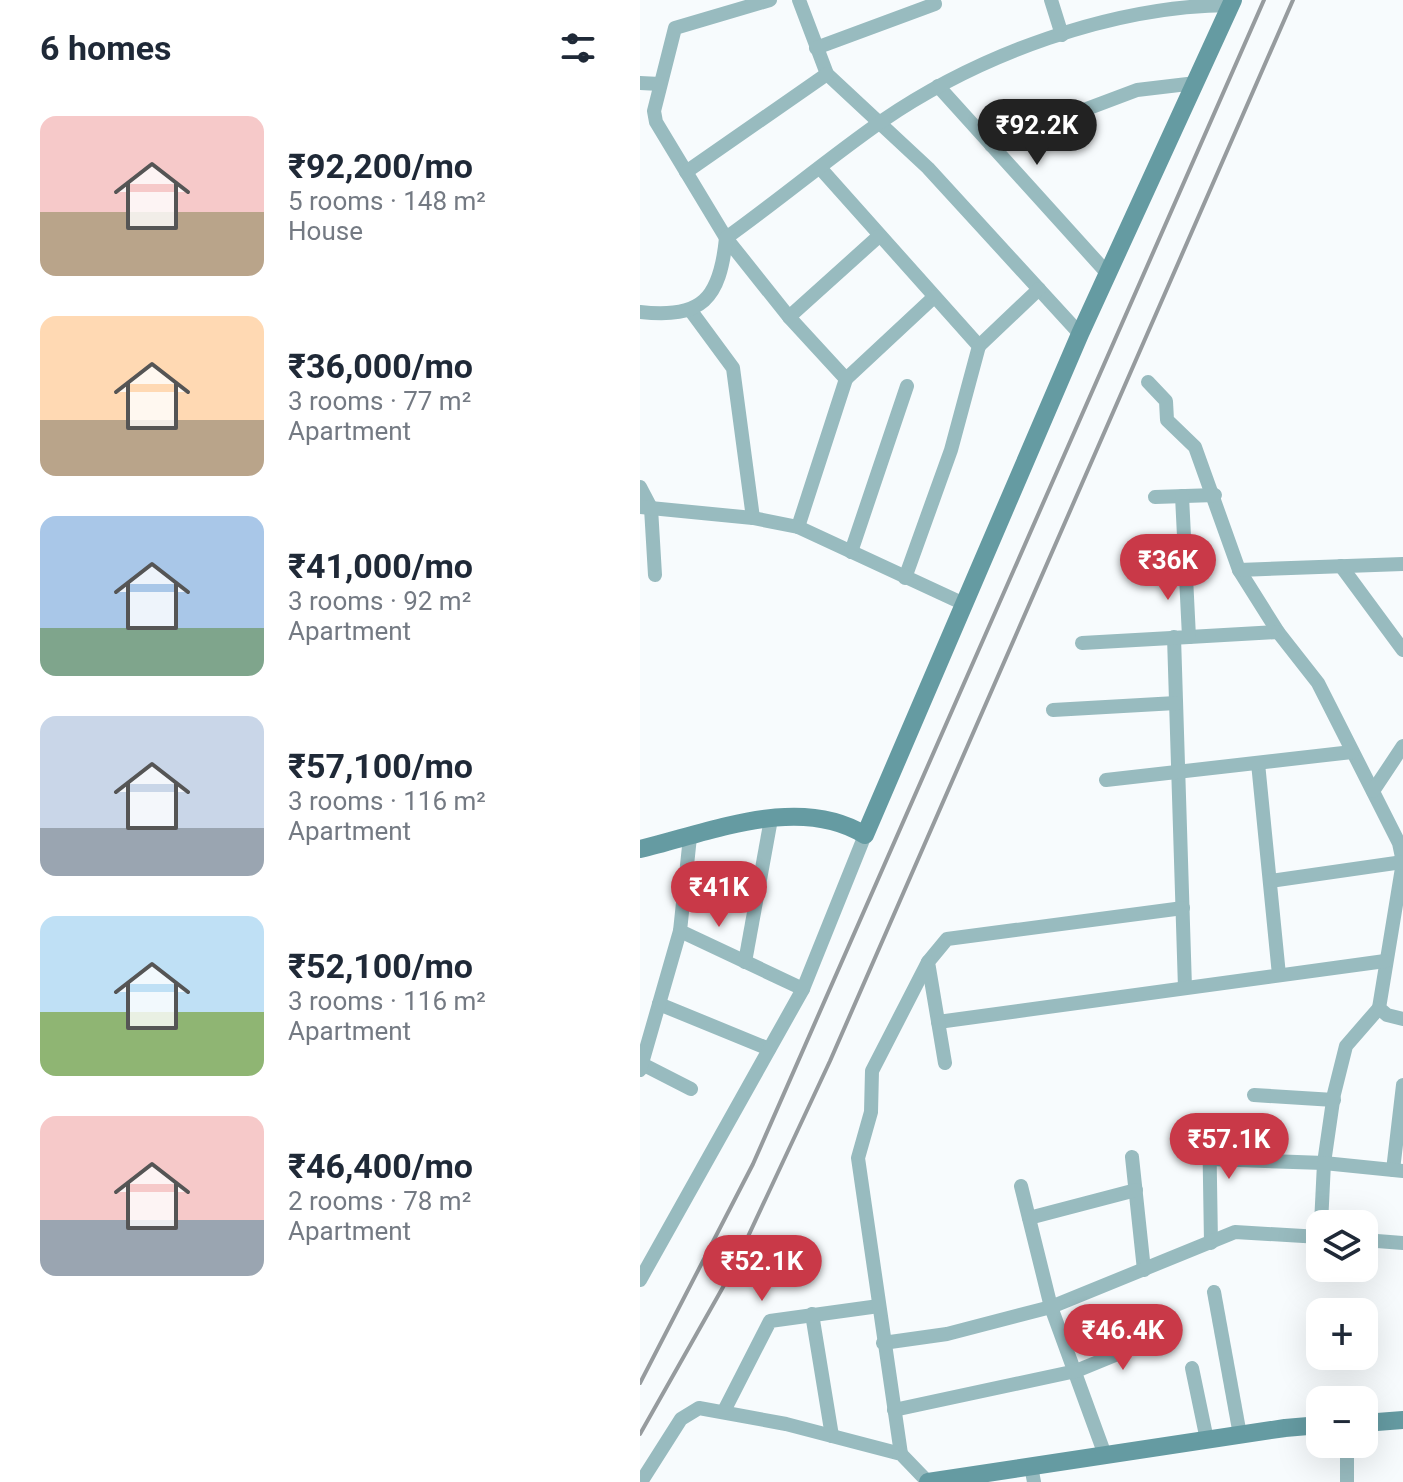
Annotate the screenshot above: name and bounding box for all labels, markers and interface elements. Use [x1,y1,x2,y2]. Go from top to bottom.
icon: filters [556,26,600,70]
text: 6 homes [40,28,171,68]
pin: ₹92.2K [972,99,1102,167]
text: ₹92.2K [996,110,1078,140]
text: ₹92,200/mo [288,146,473,186]
icon: home [104,148,200,244]
text: 5 rooms · 148 m² [288,186,486,216]
text: House [288,216,363,246]
text: ₹36,000/mo [288,346,473,386]
icon: home [104,348,200,444]
text: 3 rooms · 77 m² [288,386,471,416]
text: Apartment [288,416,411,446]
pin: ₹36K [1121,534,1215,602]
text: ₹36K [1138,545,1198,575]
text: ₹41,000/mo [288,546,473,586]
icon: home [104,548,200,644]
text: 3 rooms · 92 m² [288,586,471,616]
text: Apartment [288,616,411,646]
text: ₹57,100/mo [288,746,473,786]
icon: home [104,748,200,844]
text: 3 rooms · 116 m² [288,786,486,816]
text: Apartment [288,816,411,846]
pin: ₹41K [672,861,766,929]
text: ₹41K [689,872,749,902]
text: ₹52,100/mo [288,946,473,986]
icon: home [104,948,200,1044]
text: 3 rooms · 116 m² [288,986,486,1016]
text: Apartment [288,1016,411,1046]
pin: ₹57.1K [1164,1113,1294,1181]
text: ₹57.1K [1188,1124,1270,1154]
text: ₹46,400/mo [288,1146,473,1186]
icon: home [104,1148,200,1244]
text: 2 rooms · 78 m² [288,1186,471,1216]
map controls [1306,1210,1378,1458]
button: layers [1306,1210,1378,1282]
text: Apartment [288,1216,411,1246]
pin: ₹52.1K [697,1235,827,1303]
text: ₹52.1K [721,1246,803,1276]
button: + [1306,1298,1378,1370]
pin: ₹46.4K [1058,1304,1188,1372]
text: ₹46.4K [1082,1315,1164,1345]
button: − [1306,1386,1378,1458]

